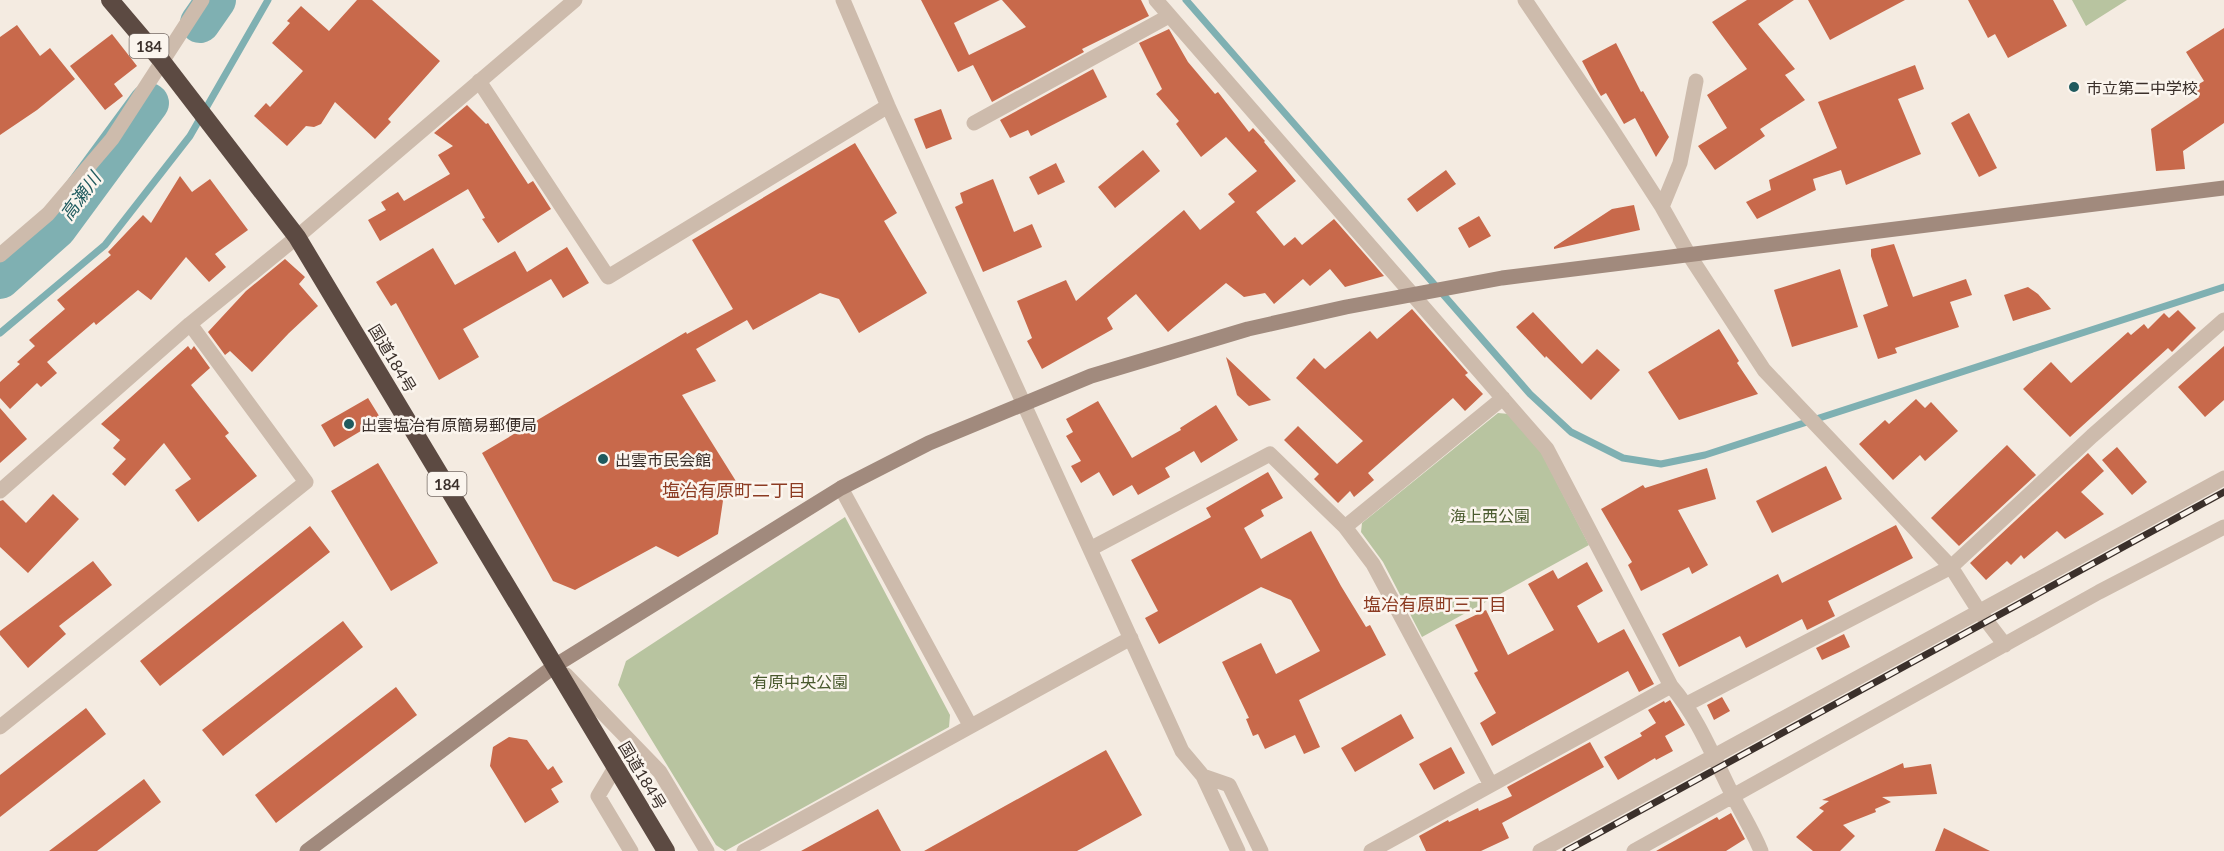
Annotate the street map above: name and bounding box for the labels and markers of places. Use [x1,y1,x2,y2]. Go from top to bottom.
place label: 市立第二中学校 [2086,78,2198,97]
marker: 市立第二中学校 [2067,80,2081,94]
place label: 出雲塩冶有原簡易郵便局 [361,415,537,434]
marker: 出雲塩冶有原簡易郵便局 [342,417,356,431]
place label: 出雲市民会館 [615,450,711,469]
marker: 出雲市民会館 [596,452,610,466]

